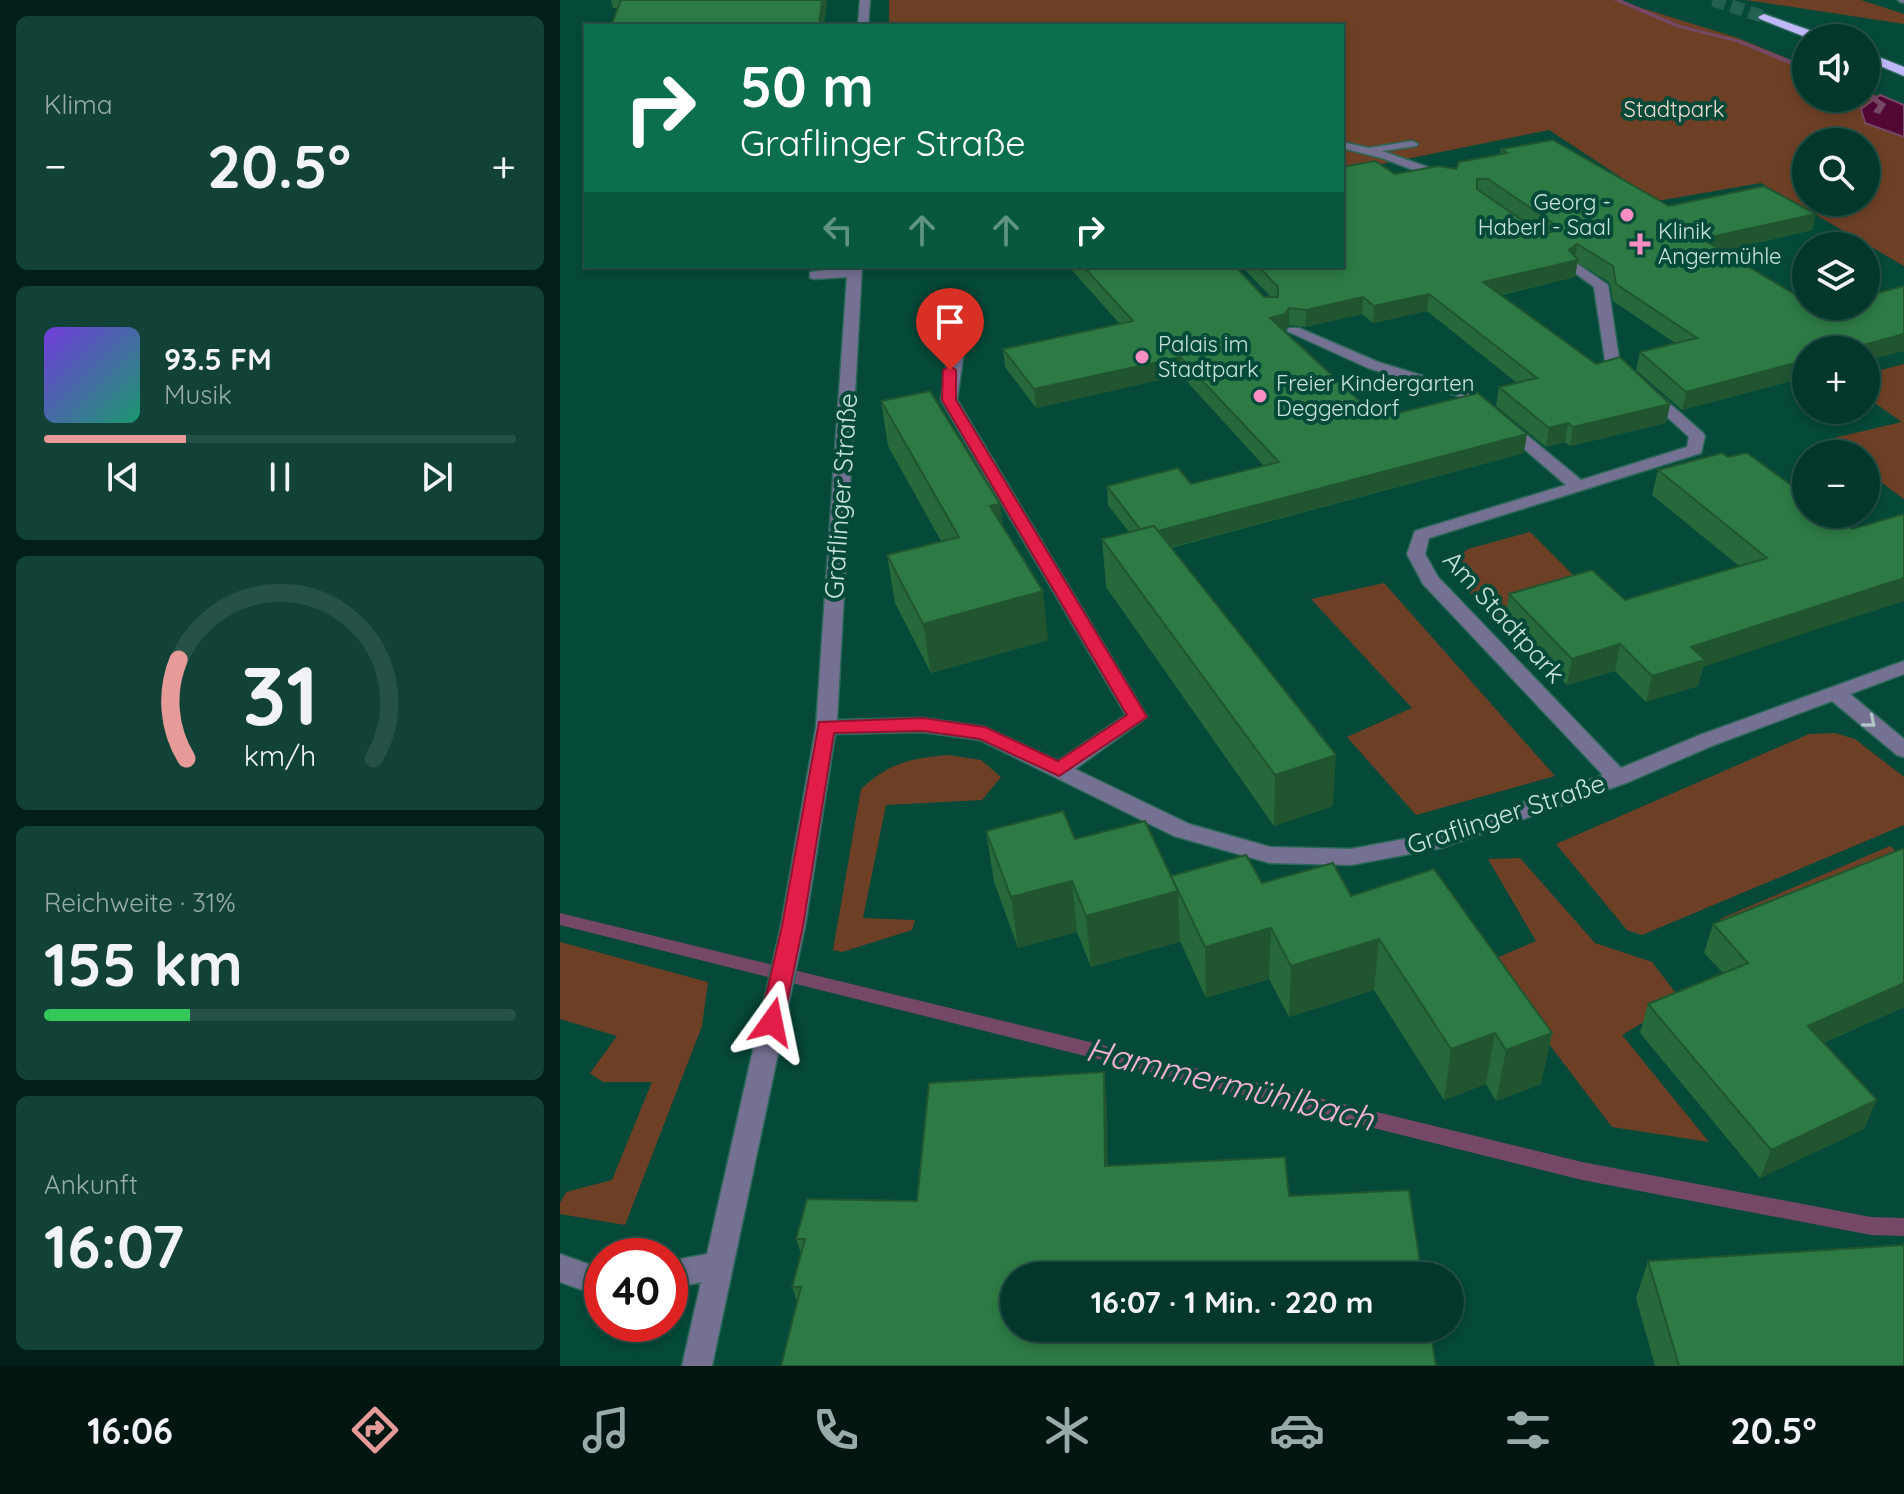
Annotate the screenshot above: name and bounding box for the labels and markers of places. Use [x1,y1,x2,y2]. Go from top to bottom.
place label: Georg - Haberl - Saal [1478,188,1611,241]
marker: Georg - Haberl - Saal [1618,206,1636,224]
place label: Klinik Angermühle [1658,217,1782,270]
marker: Klinik Angermühle [1629,233,1651,255]
pin [916,288,984,370]
place label: Palais im Stadtpark [1158,330,1259,383]
marker: Palais im Stadtpark [1133,348,1151,366]
place label: Freier Kindergarten Deggendorf [1276,369,1474,422]
marker: Freier Kindergarten Deggendorf [1251,387,1269,405]

